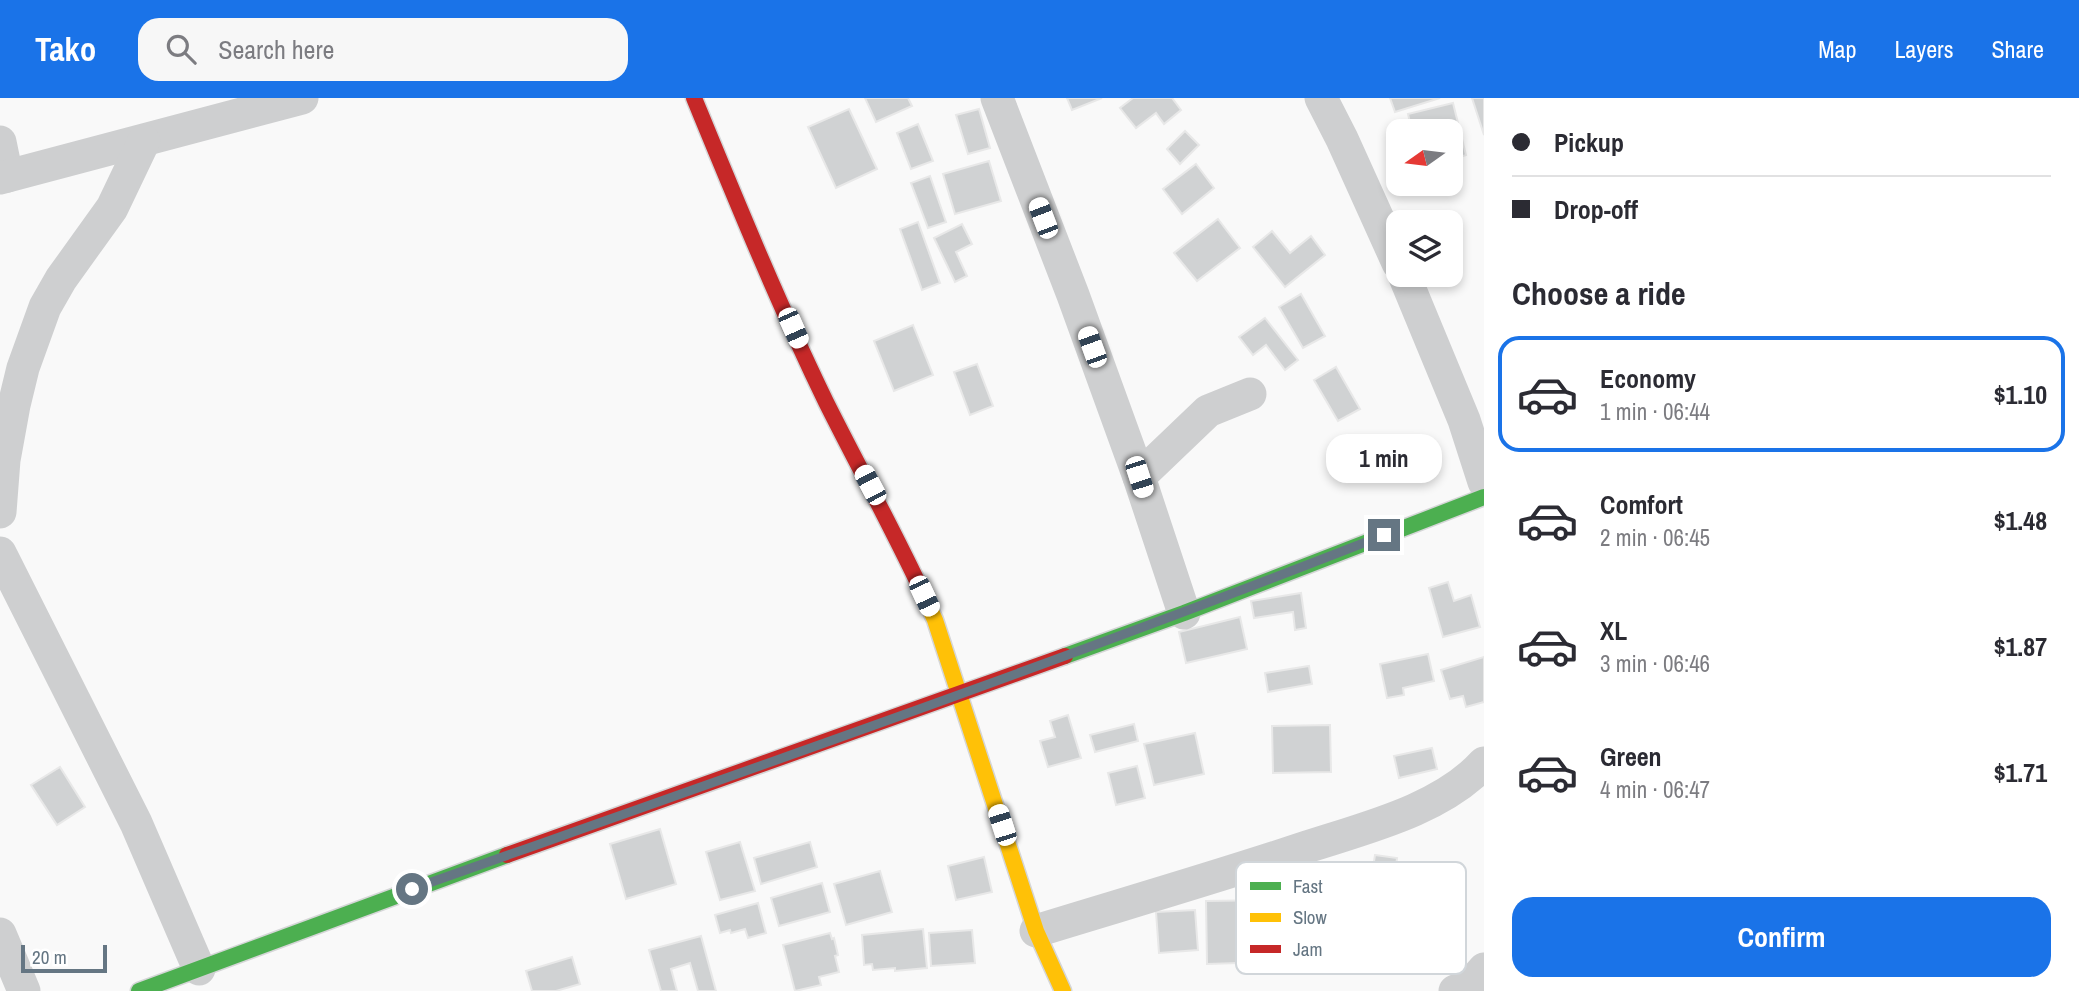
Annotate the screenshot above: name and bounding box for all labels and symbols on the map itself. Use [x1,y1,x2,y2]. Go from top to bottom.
north arrow [1386,119,1463,196]
car [1026,195,1061,241]
car [775,305,812,351]
car [1075,324,1110,370]
callout: 1 min [1326,434,1442,482]
car [1123,454,1156,500]
car [851,462,890,508]
route end [1368,519,1400,551]
car [906,573,943,619]
car [986,802,1019,848]
legend [1236,862,1466,974]
route start [396,873,428,905]
text: Fast [1293,873,1323,899]
text: Slow [1293,904,1328,930]
text: Jam [1293,936,1322,962]
scale bar [21,942,107,974]

